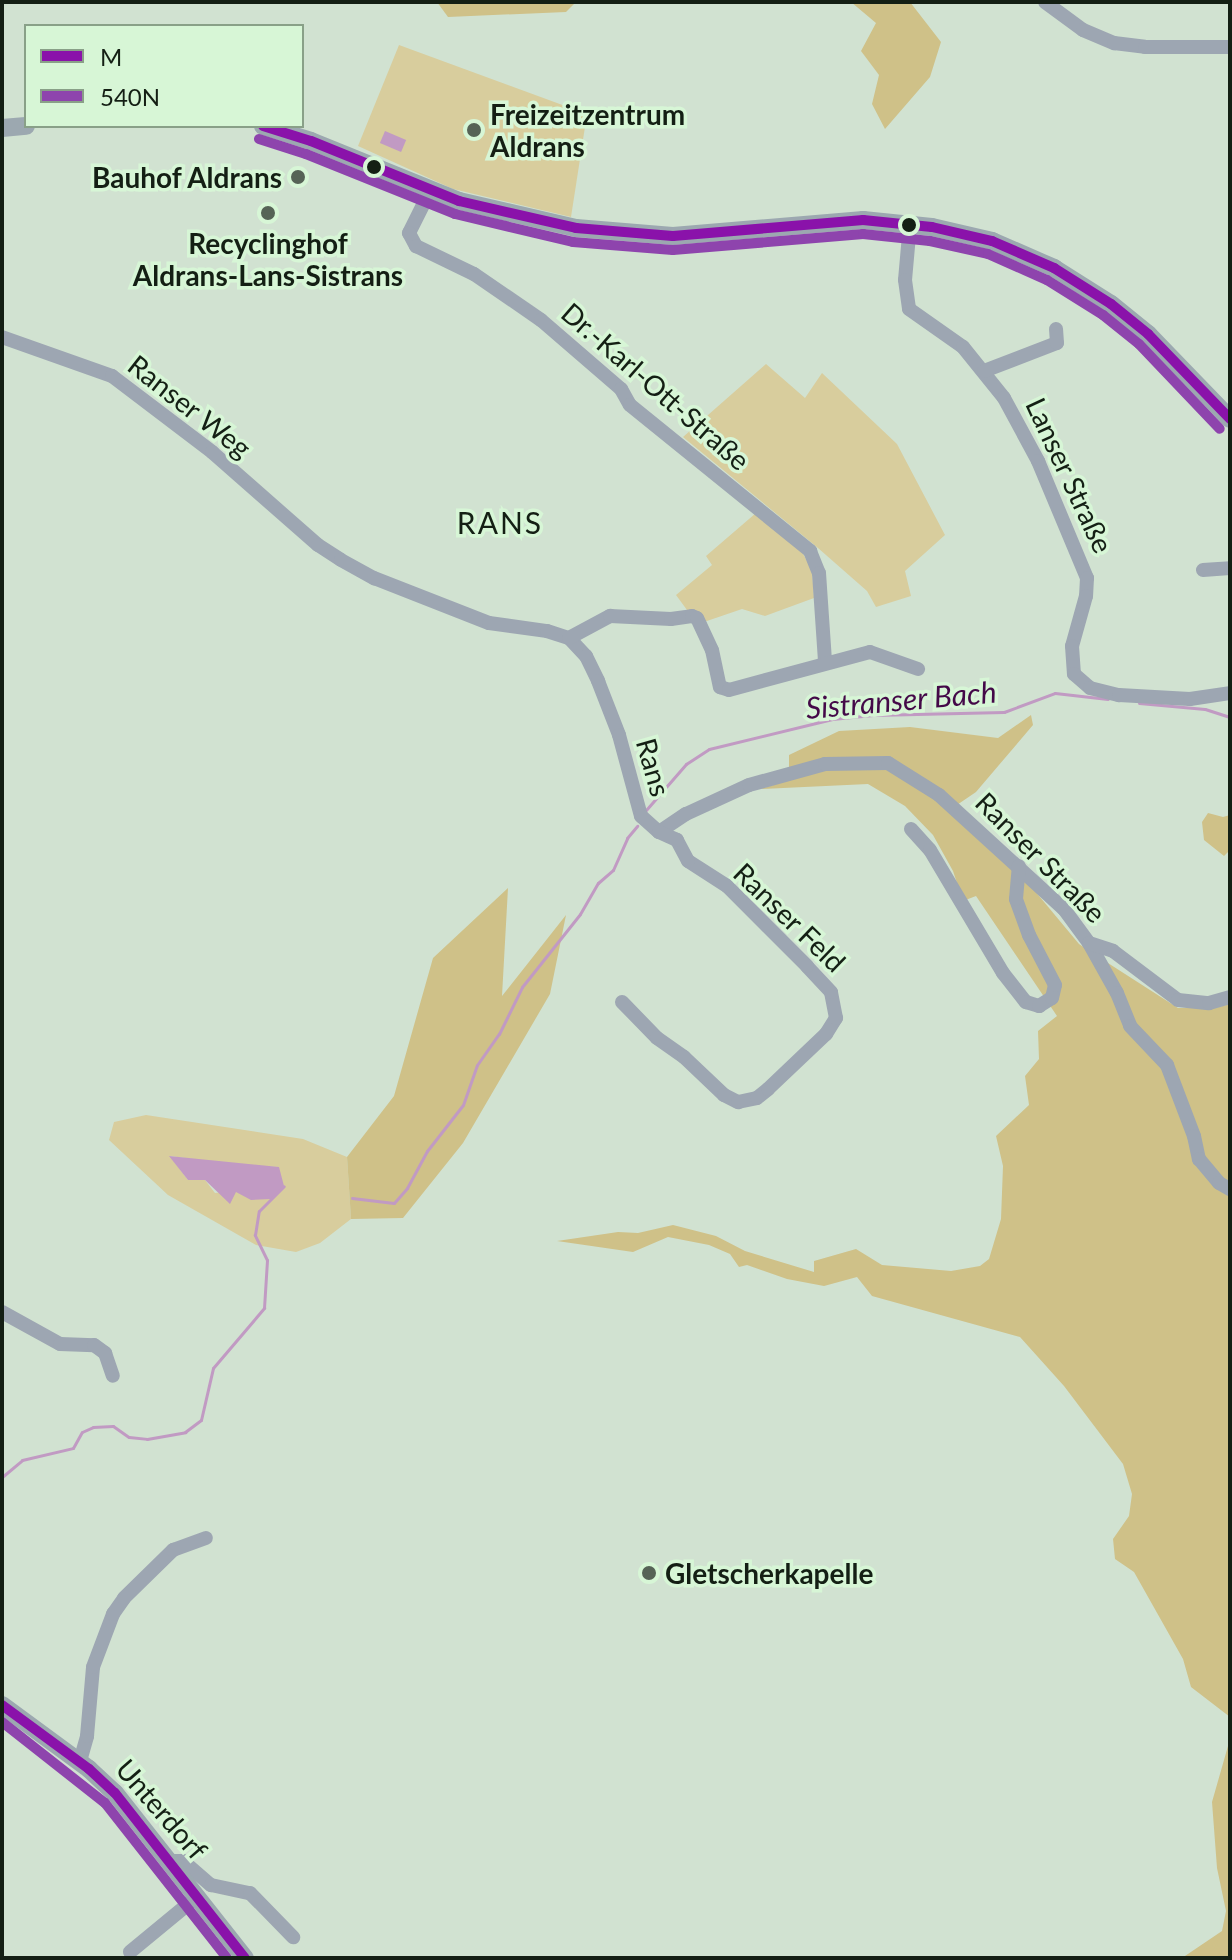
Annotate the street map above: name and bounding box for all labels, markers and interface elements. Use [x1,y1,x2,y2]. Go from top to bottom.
legend [24,24,304,128]
text: M [100,42,122,71]
text: 540N [100,82,160,111]
place label: Freizeitzentrum Aldrans [490,97,685,163]
marker: Freizeitzentrum Aldrans [465,121,483,139]
unlabelled marker [366,159,382,175]
place label: Bauhof Aldrans [91,160,282,194]
marker: Bauhof Aldrans [289,168,307,186]
marker: Recyclinghof Aldrans-Lans-Sistrans [259,204,277,222]
unlabelled marker [901,217,917,233]
place label: Recyclinghof Aldrans-Lans-Sistrans [133,226,403,292]
street label: Dr.-Karl-Ott-Straße [555,295,757,477]
street label: Ranser Weg [121,347,259,465]
street label: Lanser Straße [1019,392,1121,558]
district label: RANS [457,504,543,540]
water label: Sistranser Bach [804,673,998,725]
street label: Rans [630,734,678,800]
street label: Ranser Straße [969,785,1113,929]
street label: Ranser Feld [727,855,853,979]
place label: Gletscherkapelle [665,1556,873,1590]
marker: Gletscherkapelle [640,1564,658,1582]
street label: Unterdorf [109,1752,215,1866]

